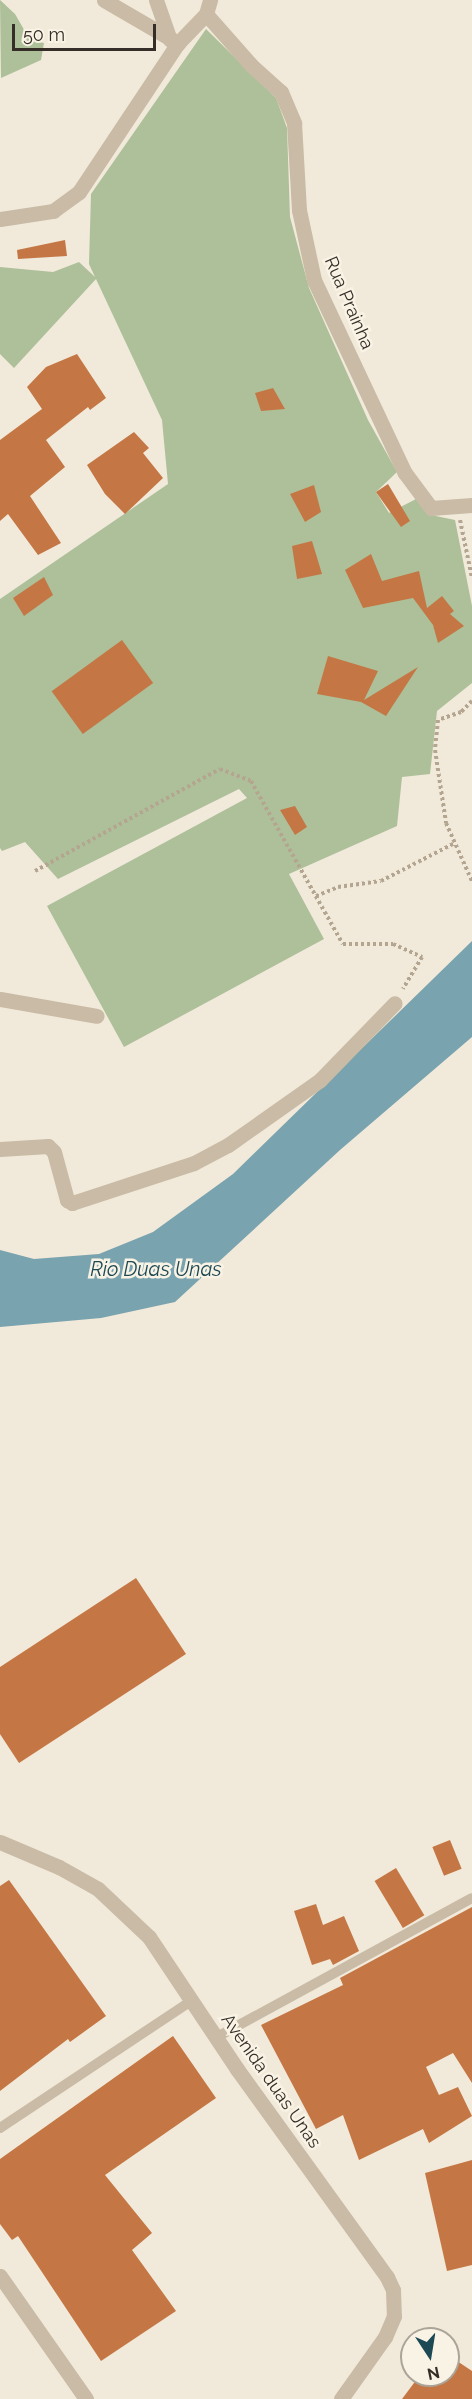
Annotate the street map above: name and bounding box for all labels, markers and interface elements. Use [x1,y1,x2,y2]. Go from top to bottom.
scale bar [15,12,159,50]
text: 50 m [23,24,65,45]
street label: Rua Prainha [320,253,378,353]
water label: Rio Duas Unas [90,1257,222,1281]
street label: Avenida duas Unas [217,2010,325,2152]
north arrow [400,2327,460,2387]
text: N [425,2363,441,2384]

